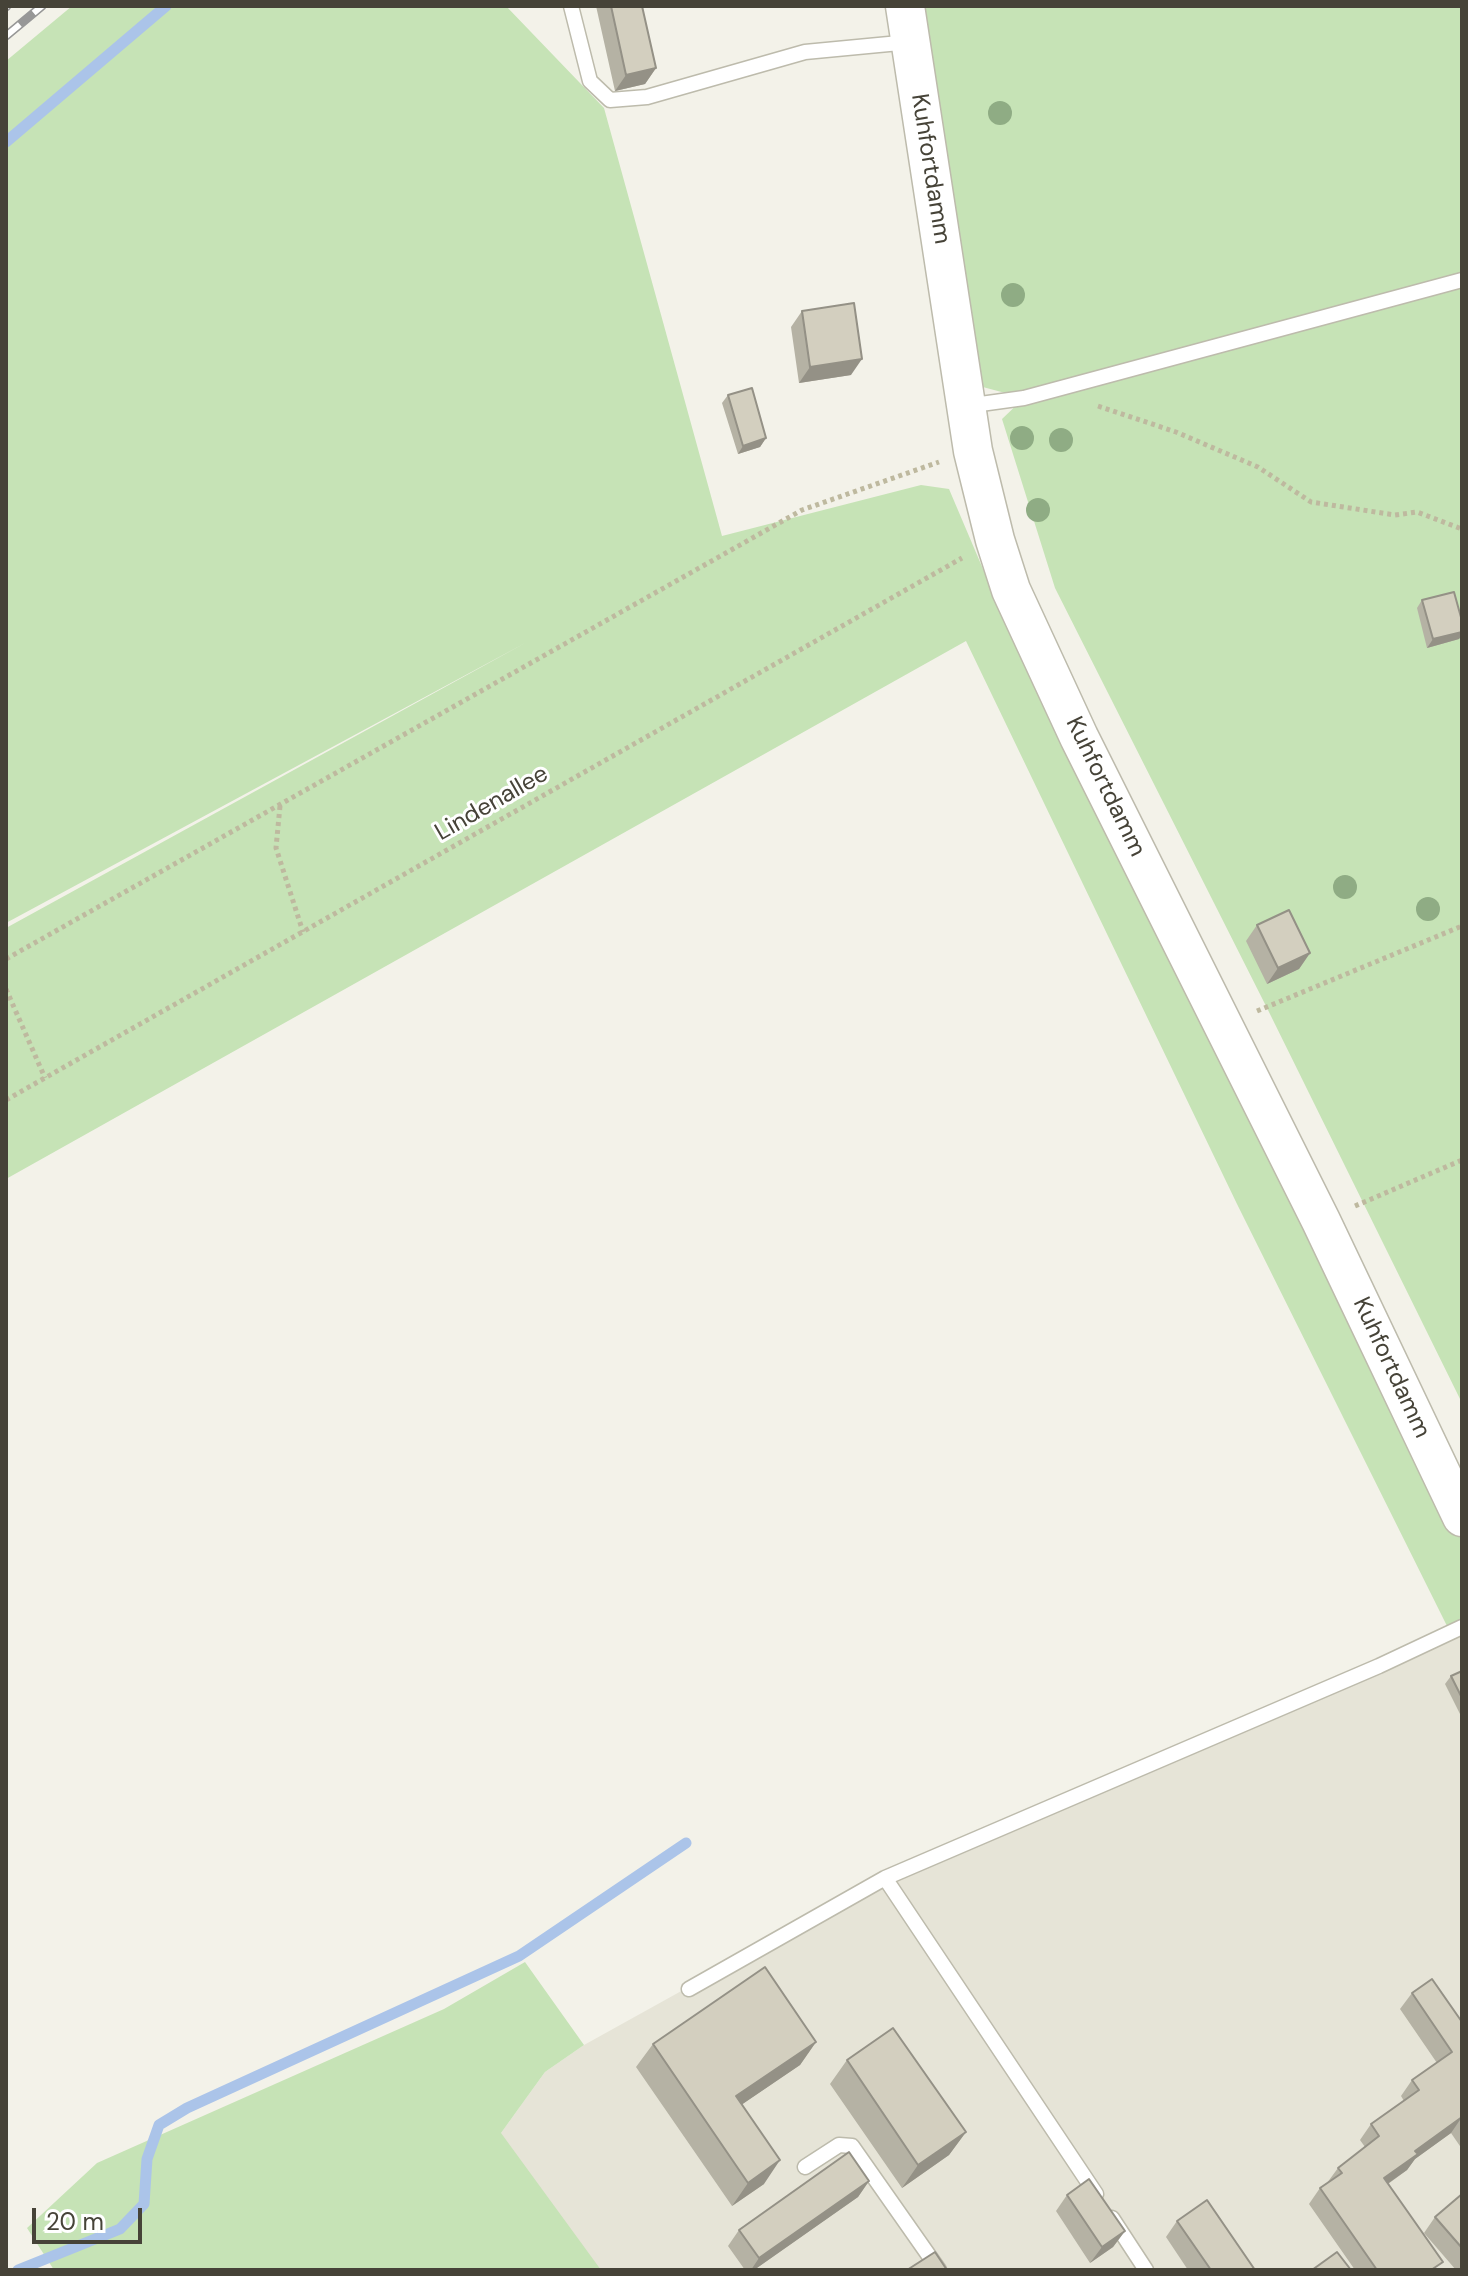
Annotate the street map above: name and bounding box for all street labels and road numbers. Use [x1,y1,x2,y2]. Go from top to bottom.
street label: Kuhfortdamm [904,92,956,246]
street label: Kuhfortdamm [1059,712,1151,862]
street label: Lindenallee [430,760,554,848]
street label: Kuhfortdamm [1346,1293,1436,1443]

